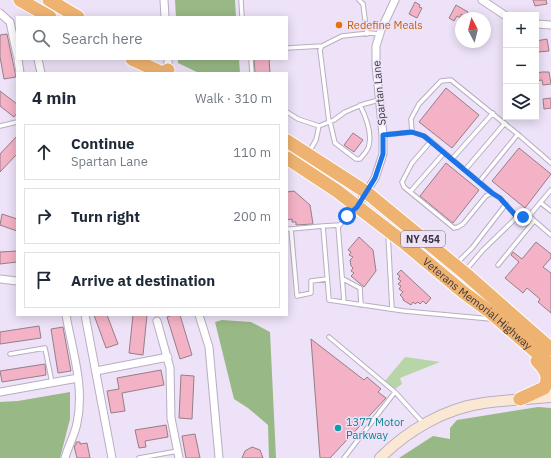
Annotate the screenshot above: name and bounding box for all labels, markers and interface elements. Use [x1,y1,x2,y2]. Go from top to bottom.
north arrow [455,12,491,48]
map controls [503,12,539,120]
button: + [503,12,539,48]
search box [16,16,288,60]
place label: Redefine Meals [347,18,423,32]
marker: Redefine Meals [334,20,344,30]
icon: search [30,27,52,49]
text: Search here [62,29,142,48]
button: − [503,48,539,84]
street label: Spartan Lane [369,60,389,126]
button: layers [503,84,539,120]
text: 4 min [32,87,76,109]
text: Walk · 310 m [195,90,272,107]
text: Continue [71,134,135,153]
icon: ahead [33,141,55,163]
text: 110 m [233,144,271,161]
text: Spartan Lane [71,153,148,170]
icon: right [33,205,55,227]
text: Turn right [71,207,140,226]
route start [338,207,356,225]
text: 200 m [233,208,271,225]
route end [514,208,532,226]
road number: NY 454 [401,231,445,247]
street label: Veterans Memorial Highway [420,254,536,353]
icon: arrive [33,269,55,291]
text: Arrive at destination [71,271,215,290]
place label: 1377 Motor Parkway [346,415,404,442]
marker: 1377 Motor Parkway [333,423,343,433]

